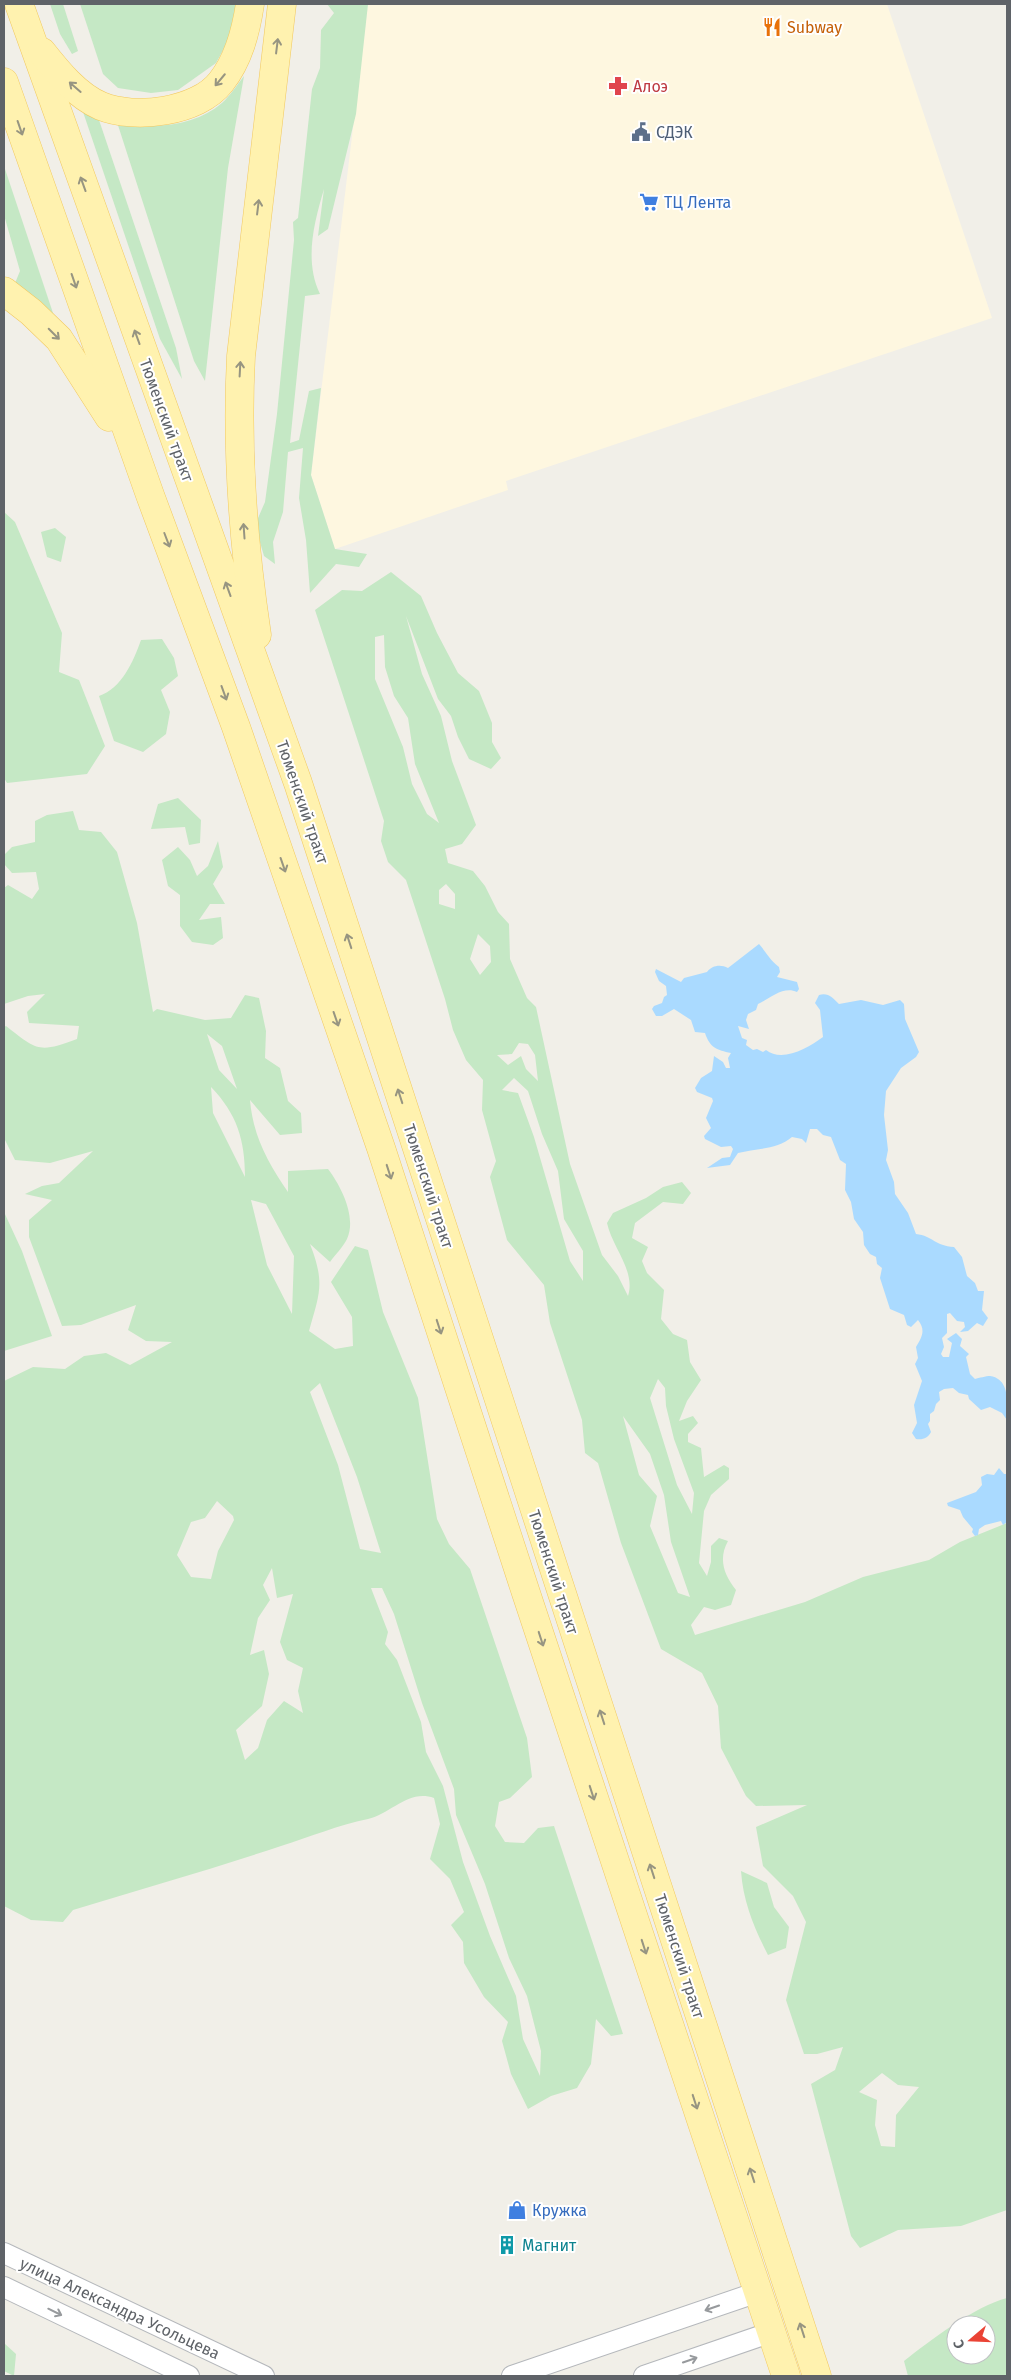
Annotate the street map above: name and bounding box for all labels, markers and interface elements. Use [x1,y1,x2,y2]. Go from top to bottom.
restaurant icon: Subway [761,16,783,38]
place label: Subway [787,18,842,37]
one-way arrow [272,38,282,54]
one-way arrow [215,74,226,87]
pharmacy icon: Алоэ [607,75,629,97]
place label: Алоэ [633,77,668,96]
one-way arrow [68,81,81,93]
one-way arrow [16,120,25,136]
public building icon: СДЭК [630,121,652,143]
place label: СДЭК [656,123,693,142]
one-way arrow [78,177,87,193]
supermarket icon: ТЦ Лента [638,191,660,213]
place label: ТЦ Лента [664,193,731,212]
one-way arrow [253,199,263,215]
one-way arrow [70,273,79,289]
one-way arrow [48,328,60,340]
one-way arrow [132,330,141,346]
street label: Тюменский тракт [135,356,198,485]
one-way arrow [235,361,244,377]
one-way arrow [239,523,248,539]
one-way arrow [163,532,172,548]
one-way arrow [223,582,232,597]
one-way arrow [220,684,229,700]
street label: Тюменский тракт [272,738,333,867]
one-way arrow [279,857,288,872]
one-way arrow [344,933,354,949]
one-way arrow [332,1010,341,1026]
one-way arrow [394,1088,404,1104]
street label: Тюменский тракт [399,1122,458,1251]
one-way arrow [384,1164,394,1180]
one-way arrow [435,1319,444,1334]
street label: Тюменский тракт [524,1508,583,1637]
one-way arrow [537,1631,546,1646]
one-way arrow [596,1709,606,1725]
one-way arrow [588,1785,598,1801]
one-way arrow [647,1864,657,1880]
street label: Тюменский тракт [650,1892,709,2021]
one-way arrow [640,1939,649,1955]
one-way arrow [691,2093,700,2109]
one-way arrow [747,2168,756,2184]
shop icon: Кружка [506,2199,528,2221]
place label: Кружка [532,2201,587,2220]
building icon: Магнит [496,2234,518,2256]
place label: Магнит [522,2236,577,2255]
street label: улица Александра Усольцева [17,2254,223,2363]
one-way arrow [705,2304,720,2313]
one-way arrow [47,2308,62,2317]
north arrow [946,2315,996,2365]
one-way arrow [797,2322,807,2338]
text: С [950,2337,969,2351]
one-way arrow [681,2355,697,2364]

